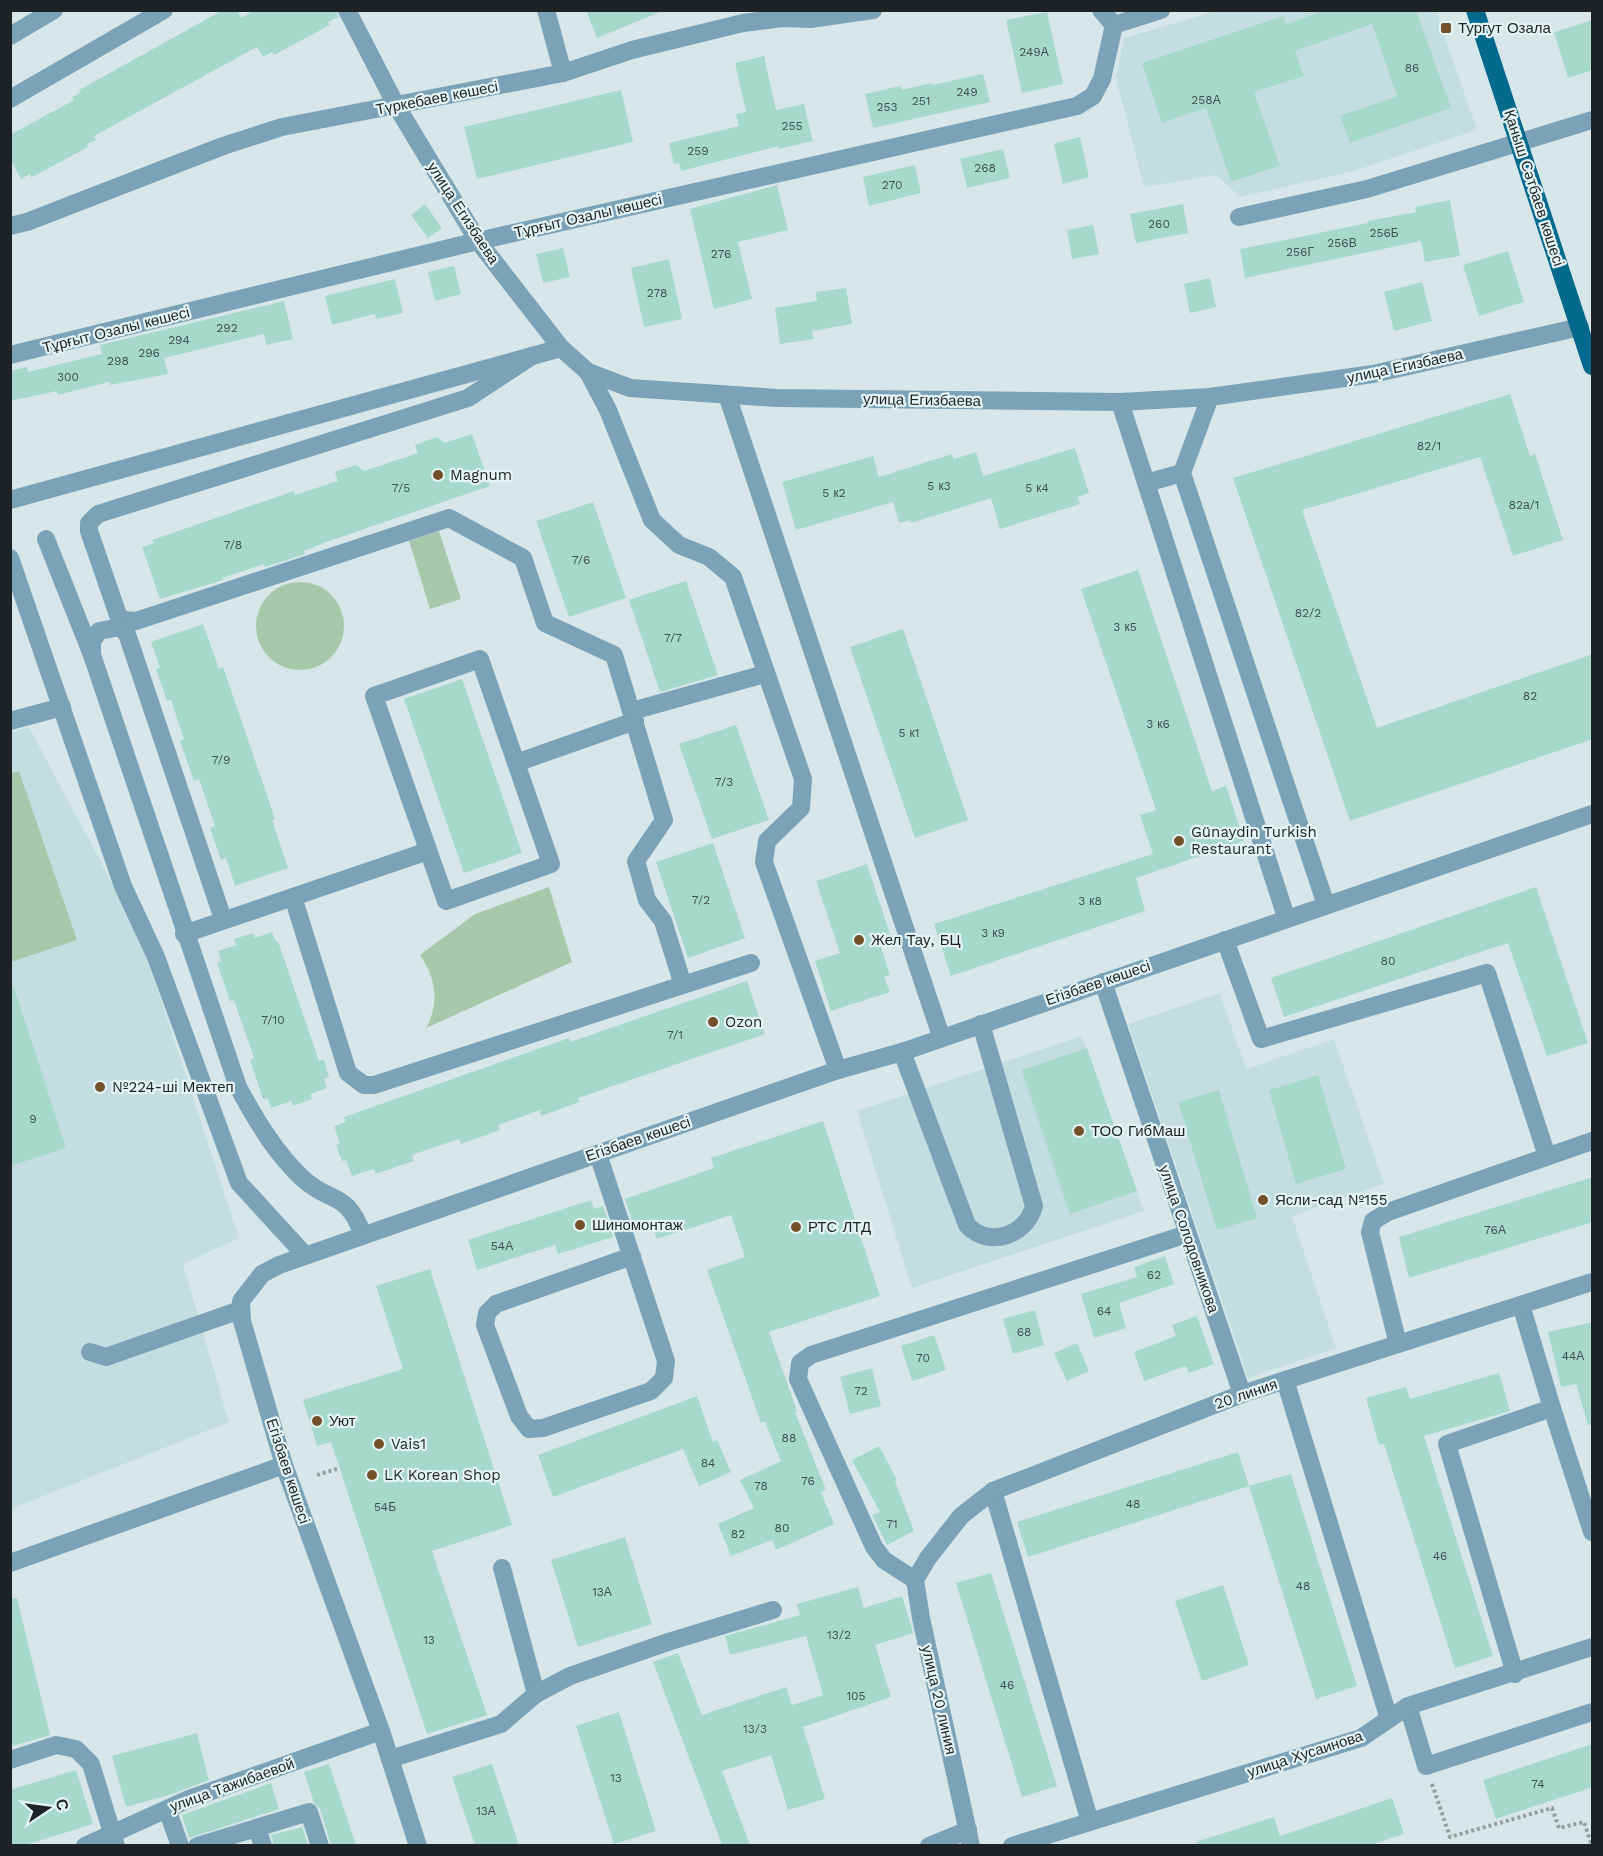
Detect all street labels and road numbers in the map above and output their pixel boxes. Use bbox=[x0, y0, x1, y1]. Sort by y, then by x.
street label: Түркебаев көшесі bbox=[374, 77, 500, 119]
street label: Қаныш Сәтбаев көшесі bbox=[1500, 107, 1568, 269]
street label: улица Егизбаева bbox=[423, 159, 503, 268]
street label: Тұрғыт Озалы көшесі bbox=[512, 190, 664, 242]
street label: Тұрғыт Озалы көшесі bbox=[41, 303, 191, 357]
street label: улица Егизбаева bbox=[1345, 345, 1465, 387]
street label: улица Егизбаева bbox=[863, 390, 982, 410]
street label: Егізбаев көшесі bbox=[1043, 957, 1153, 1009]
street label: Егізбаев көшесі bbox=[583, 1113, 693, 1165]
street label: улица Солодовникова bbox=[1155, 1163, 1223, 1316]
street label: 20 линия bbox=[1212, 1375, 1280, 1413]
street label: Егізбаев көшесі bbox=[262, 1416, 314, 1526]
street label: улица 20 линия bbox=[918, 1644, 960, 1756]
street label: улица Хусаинова bbox=[1245, 1727, 1366, 1781]
street label: улица Тажибаевой bbox=[167, 1754, 297, 1816]

